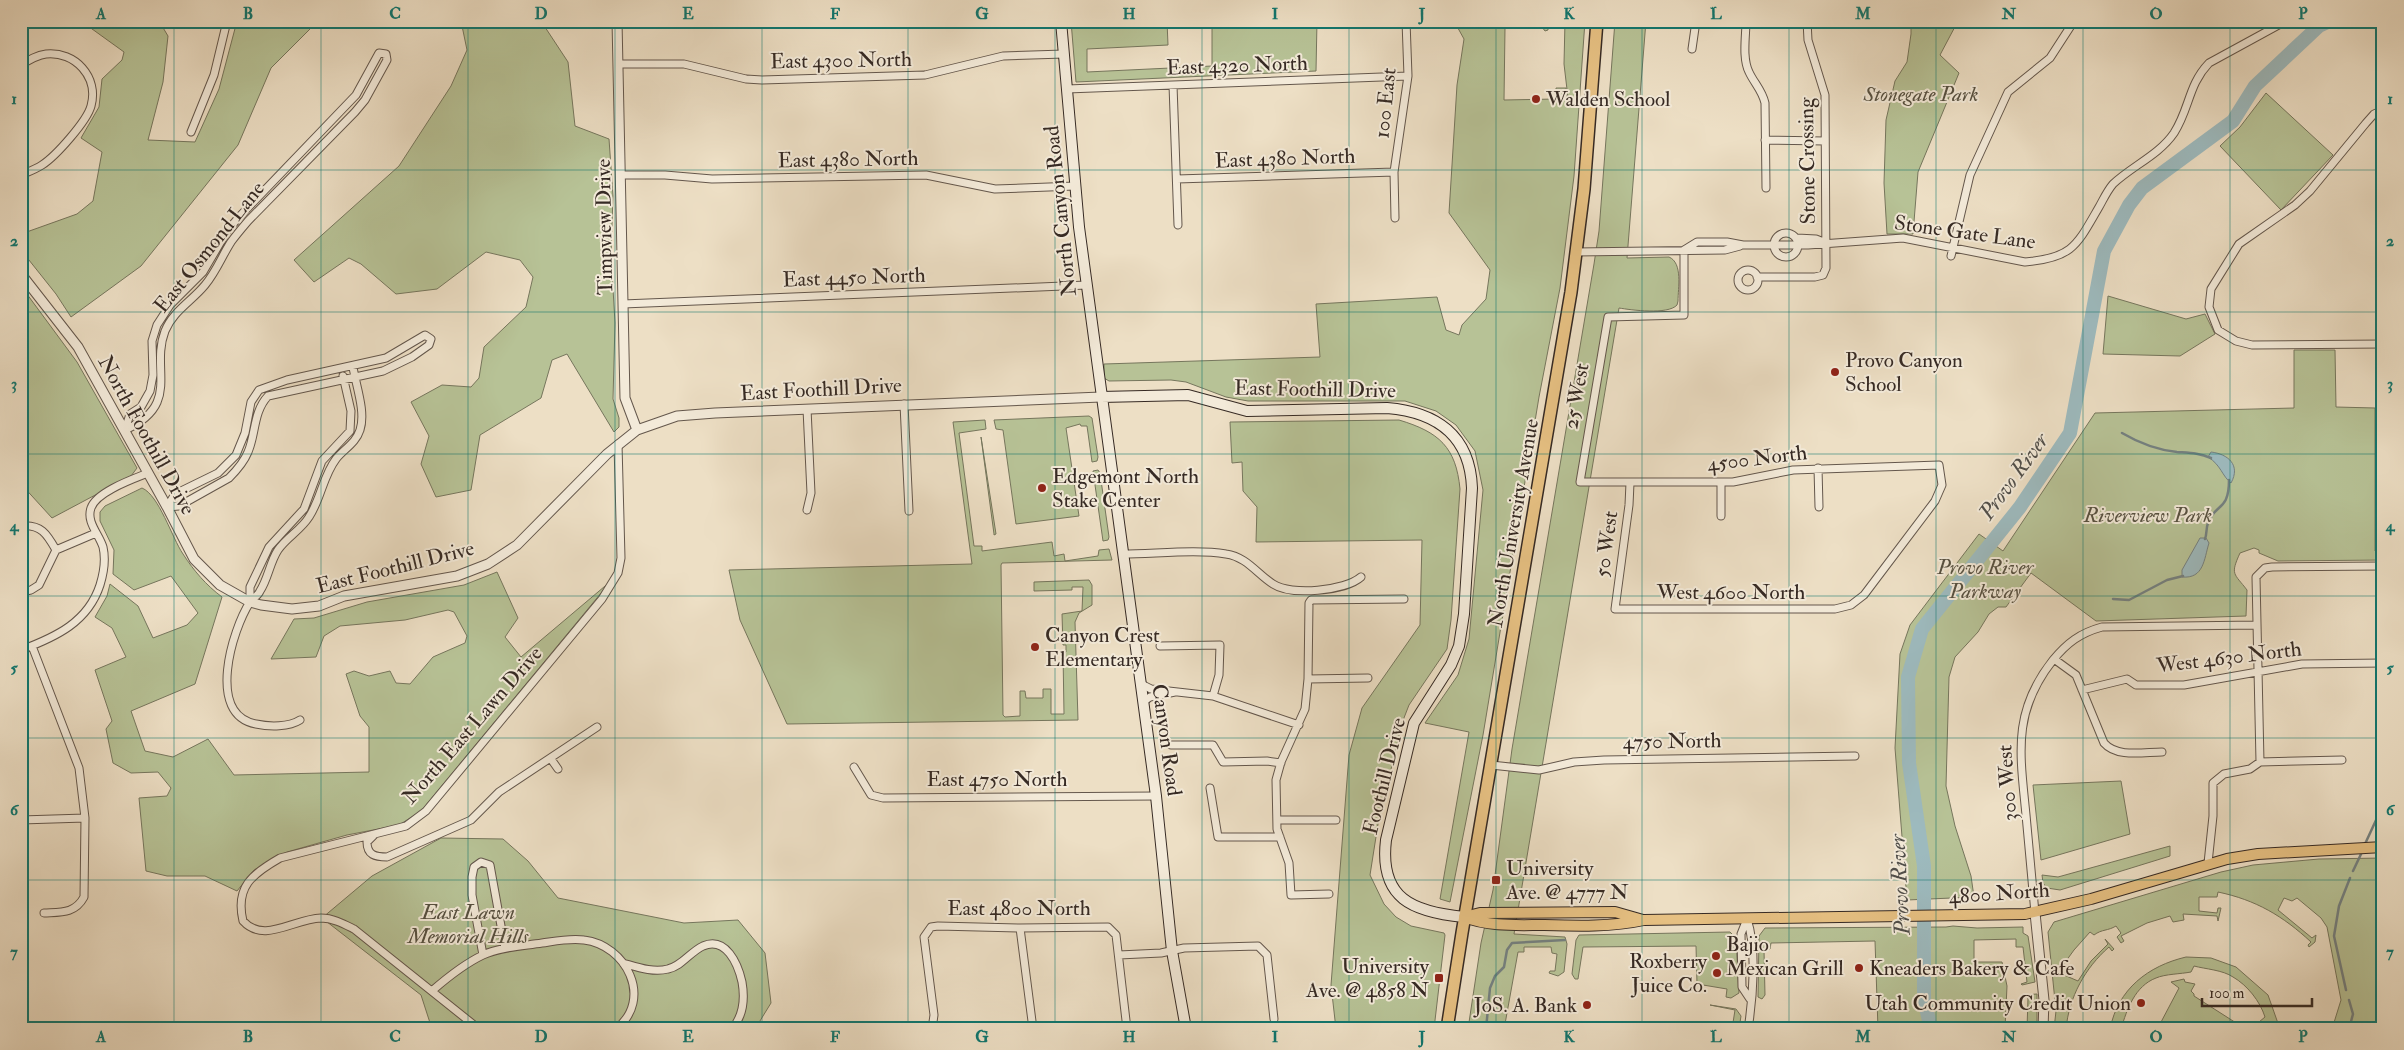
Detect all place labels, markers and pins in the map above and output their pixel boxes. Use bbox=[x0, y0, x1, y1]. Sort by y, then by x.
place label: Walden School bbox=[1545, 86, 1671, 113]
marker: Walden School bbox=[1530, 93, 1542, 105]
place label: Provo Canyon School bbox=[1845, 347, 1963, 398]
marker: Provo Canyon School bbox=[1829, 366, 1841, 378]
place label: Edgemont North Stake Center bbox=[1052, 463, 1199, 514]
marker: Edgemont North Stake Center bbox=[1036, 482, 1048, 494]
place label: Canyon Crest Elementary bbox=[1045, 622, 1160, 673]
marker: Canyon Crest Elementary bbox=[1029, 641, 1041, 653]
place label: University Ave. @ 4777 N bbox=[1505, 855, 1629, 906]
marker: University Ave. @ 4777 N bbox=[1490, 874, 1502, 886]
place label: Bajio Mexican Grill bbox=[1726, 931, 1844, 982]
place label: Roxberry Juice Co. bbox=[1629, 948, 1708, 999]
marker: Bajio Mexican Grill bbox=[1710, 950, 1722, 962]
place label: University Ave. @ 4858 N bbox=[1305, 953, 1430, 1004]
place label: Kneaders Bakery & Cafe bbox=[1869, 955, 2074, 982]
marker: Kneaders Bakery & Cafe bbox=[1853, 962, 1865, 974]
marker: Roxberry Juice Co. bbox=[1711, 967, 1723, 979]
marker: University Ave. @ 4858 N bbox=[1433, 972, 1445, 984]
place label: Utah Community Credit Union bbox=[1864, 990, 2131, 1017]
place label: JoS. A. Bank bbox=[1473, 992, 1577, 1019]
marker: Utah Community Credit Union bbox=[2135, 997, 2147, 1009]
marker: JoS. A. Bank bbox=[1581, 999, 1593, 1011]

